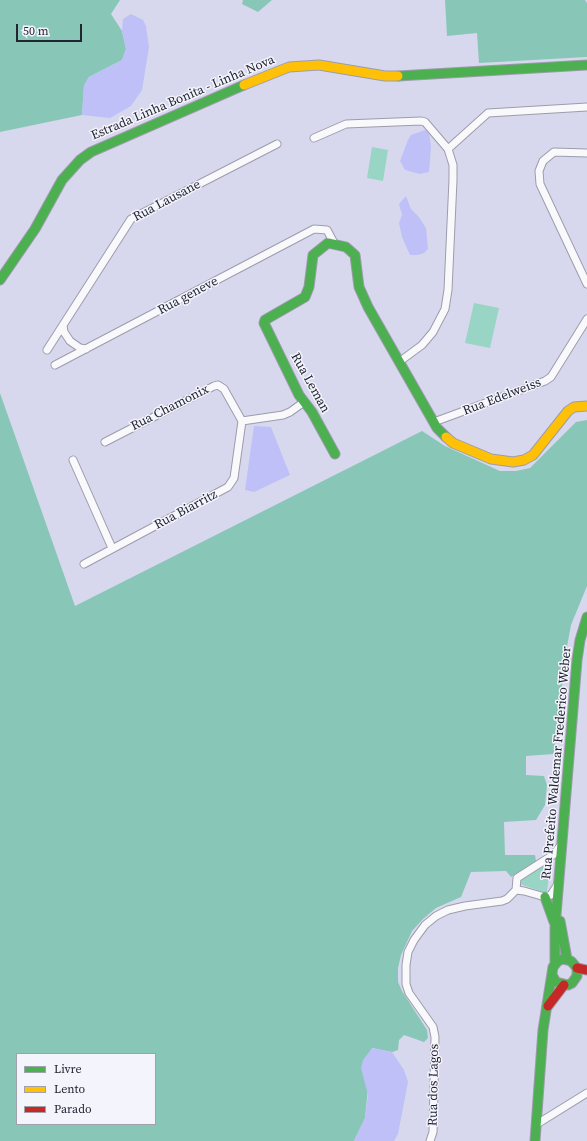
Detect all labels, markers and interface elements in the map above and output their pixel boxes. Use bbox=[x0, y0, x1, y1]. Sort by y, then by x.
scale bar bbox=[18, 16, 84, 42]
text: 50 m bbox=[23, 23, 49, 39]
street label: Estrada Linha Bonita - Linha Nova bbox=[89, 52, 277, 144]
street label: Rua Lausane bbox=[131, 177, 203, 225]
street label: Rua geneve bbox=[155, 274, 221, 318]
street label: Rua Leman bbox=[287, 350, 333, 416]
street label: Rua Edelweiss bbox=[461, 375, 543, 419]
street label: Rua Chamonix bbox=[128, 382, 212, 434]
street label: Rua Biarritz bbox=[152, 487, 220, 533]
street label: Rua Prefeito Waldemar Frederico Weber bbox=[539, 646, 575, 880]
street label: Rua dos Lagos bbox=[425, 1044, 443, 1126]
legend bbox=[16, 1053, 156, 1125]
text: Livre bbox=[54, 1061, 82, 1077]
text: Lento bbox=[54, 1081, 85, 1097]
text: Parado bbox=[54, 1101, 92, 1117]

